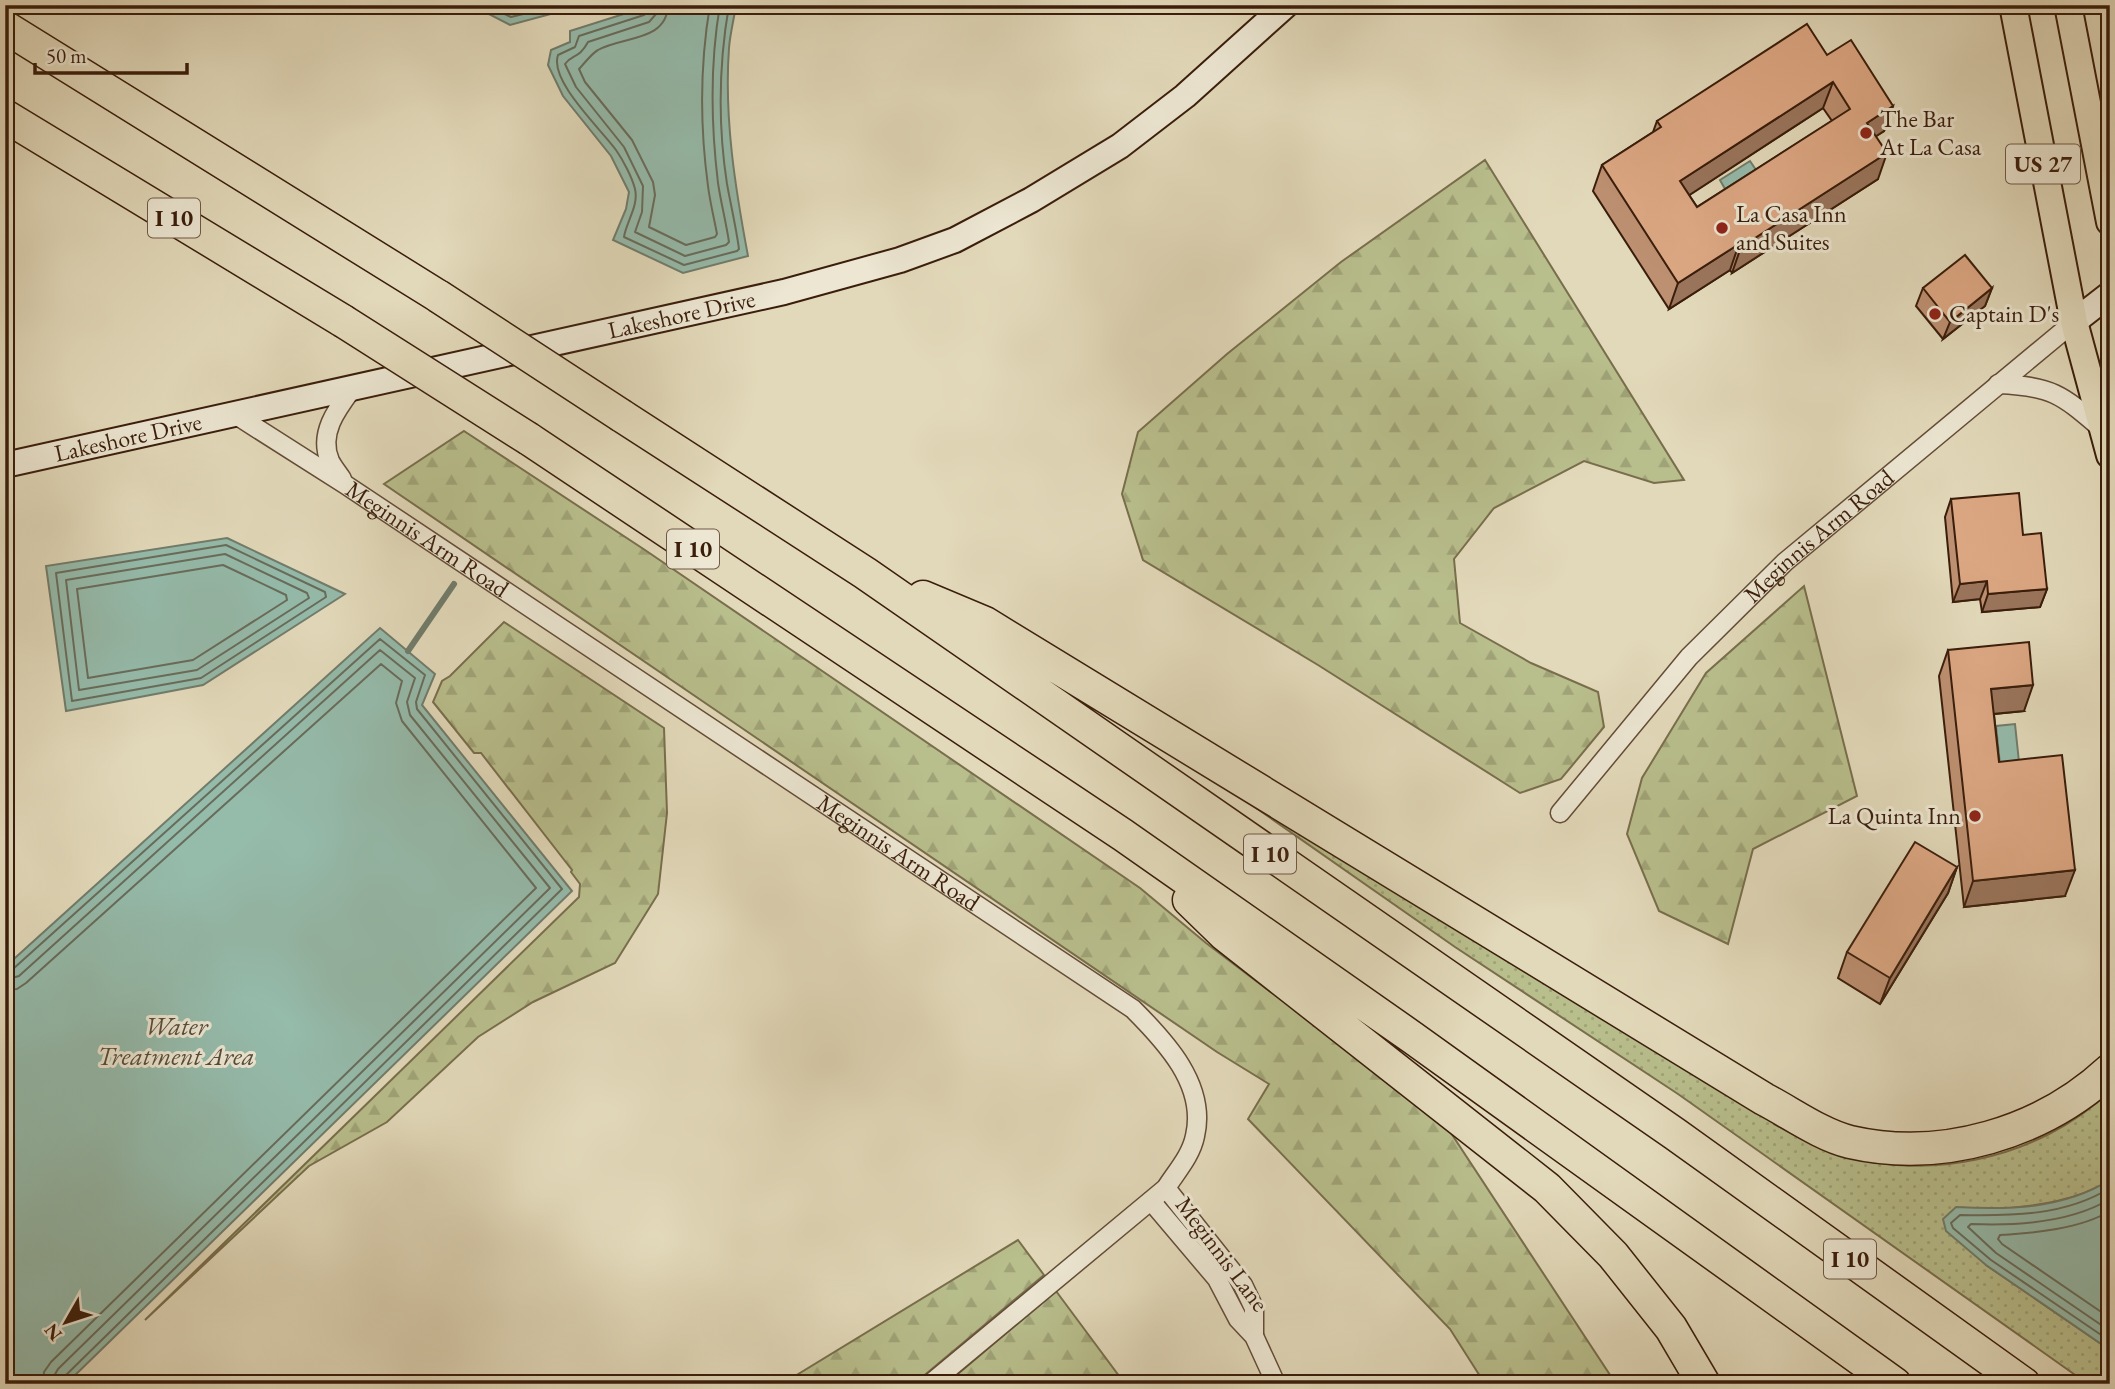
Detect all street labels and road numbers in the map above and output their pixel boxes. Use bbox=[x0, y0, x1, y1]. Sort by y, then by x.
road number: US 27 bbox=[2006, 144, 2080, 183]
road number: I 10 bbox=[148, 198, 200, 238]
street label: Lakeshore Drive bbox=[605, 283, 758, 346]
street label: Lakeshore Drive bbox=[51, 406, 204, 469]
street label: Meginnis Arm Road bbox=[1737, 462, 1901, 609]
street label: Meginnis Arm Road bbox=[340, 473, 516, 604]
road number: I 10 bbox=[667, 530, 719, 568]
street label: Meginnis Arm Road bbox=[811, 787, 987, 918]
road number: I 10 bbox=[1244, 834, 1296, 874]
street label: Meginnis Lane bbox=[1169, 1190, 1276, 1317]
road number: I 10 bbox=[1824, 1240, 1876, 1278]

